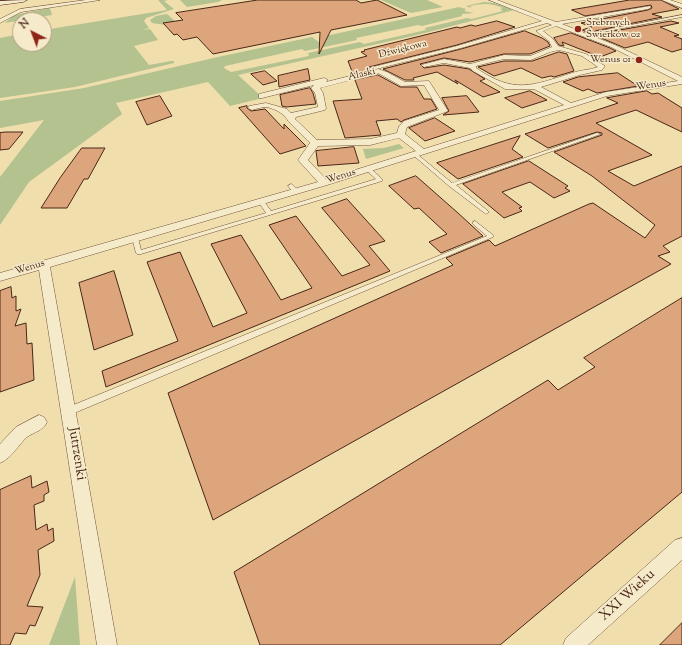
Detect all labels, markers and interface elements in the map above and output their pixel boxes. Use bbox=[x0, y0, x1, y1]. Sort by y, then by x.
north arrow bbox=[12, 12, 52, 52]
text: N bbox=[16, 15, 33, 33]
place label: Srebrnych Świerków 02 bbox=[586, 17, 641, 40]
marker: Srebrnych Świerków 02 bbox=[573, 24, 583, 34]
street label: Dźwiękowa bbox=[378, 38, 428, 62]
place label: Wenus 01 bbox=[590, 54, 631, 66]
marker: Wenus 01 bbox=[634, 55, 644, 65]
street label: Alaski bbox=[347, 66, 377, 84]
street label: Wenus bbox=[635, 78, 667, 94]
street label: Wenus bbox=[325, 167, 357, 187]
street label: Wenus bbox=[14, 258, 46, 278]
street label: Jutrzenki bbox=[63, 426, 89, 482]
street label: XXI Wieku bbox=[597, 567, 659, 625]

